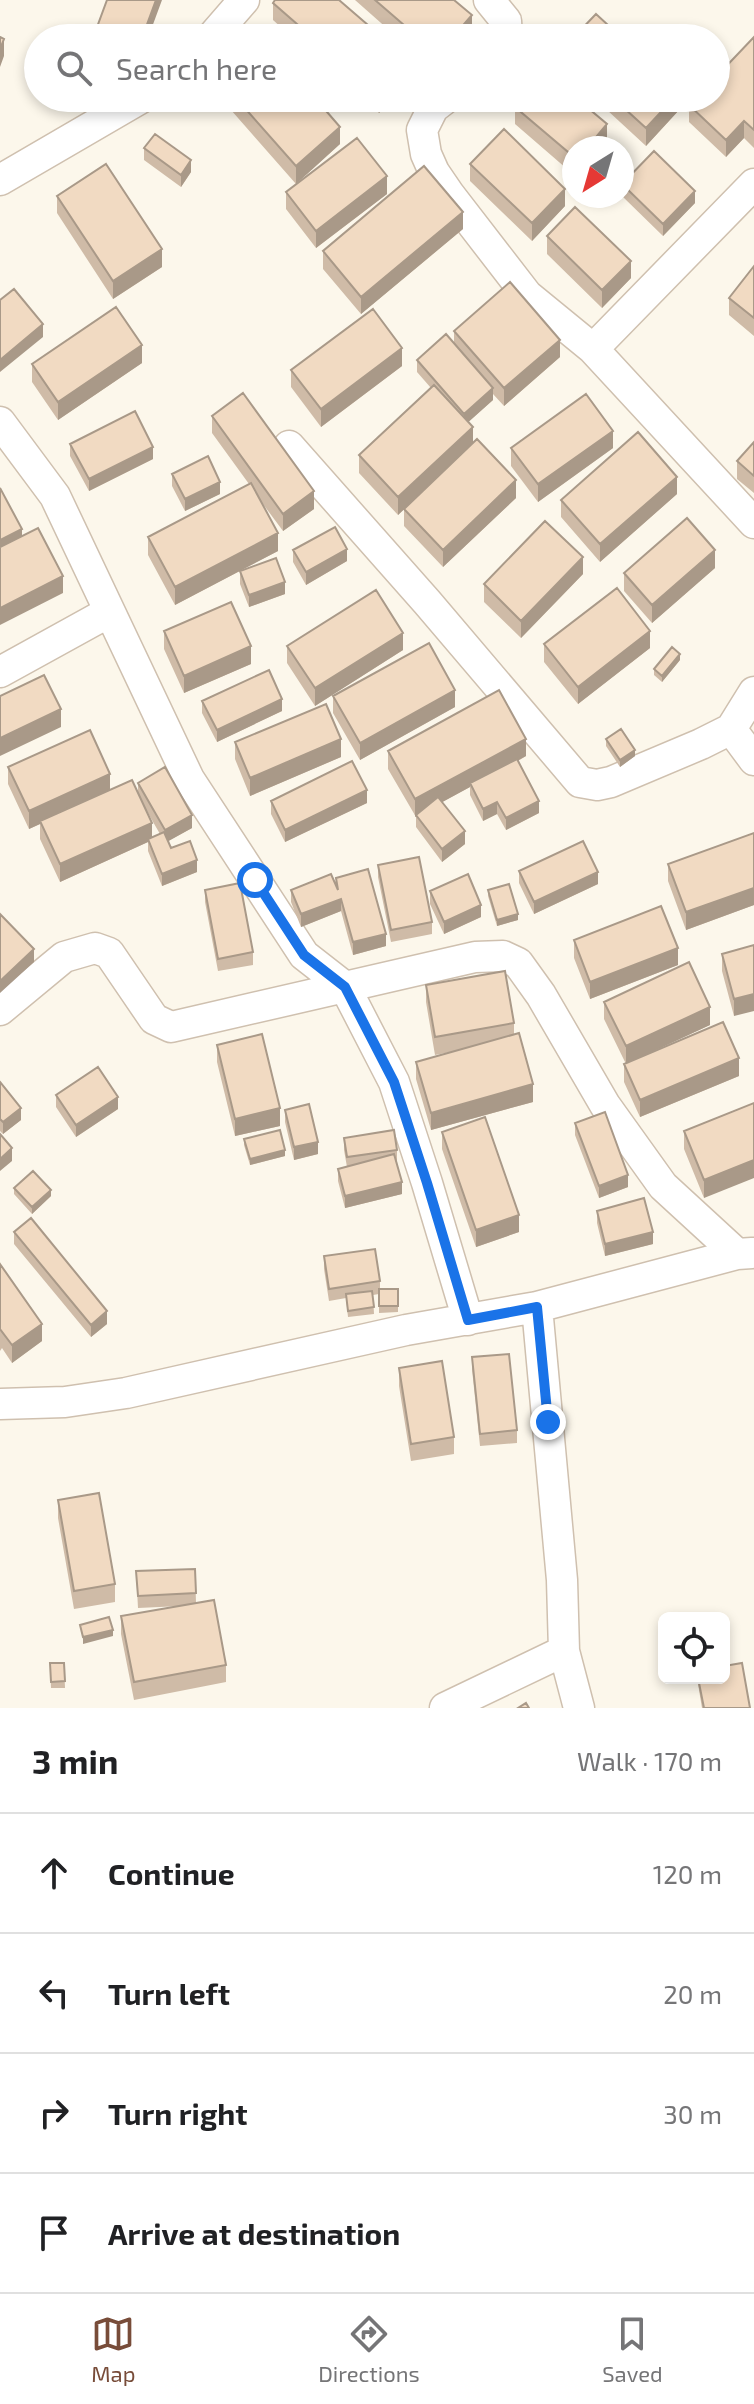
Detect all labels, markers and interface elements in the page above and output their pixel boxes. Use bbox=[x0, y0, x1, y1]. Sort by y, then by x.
search box bbox=[24, 24, 730, 112]
icon: search bbox=[52, 46, 96, 90]
text: Search here bbox=[116, 50, 277, 86]
north arrow bbox=[562, 136, 634, 208]
route start bbox=[237, 862, 273, 898]
route end bbox=[530, 1404, 566, 1440]
map controls bbox=[658, 1612, 730, 1684]
button: locate bbox=[658, 1612, 730, 1684]
text: 3 min bbox=[32, 1740, 118, 1781]
text: Walk · 170 m bbox=[577, 1745, 722, 1776]
icon: ahead bbox=[32, 1851, 76, 1895]
text: Continue bbox=[108, 1855, 235, 1891]
text: 120 m bbox=[653, 1858, 722, 1889]
icon: left bbox=[32, 1971, 76, 2015]
text: Turn left bbox=[108, 1975, 230, 2011]
text: 20 m bbox=[663, 1978, 722, 2009]
icon: right bbox=[32, 2091, 76, 2135]
text: Turn right bbox=[108, 2095, 248, 2131]
text: 30 m bbox=[663, 2098, 722, 2129]
icon: arrive bbox=[32, 2211, 76, 2255]
text: Arrive at destination bbox=[108, 2215, 400, 2251]
tab: Map bbox=[91, 2312, 135, 2386]
tab: Directions bbox=[318, 2312, 420, 2386]
tab: Saved bbox=[602, 2312, 663, 2386]

